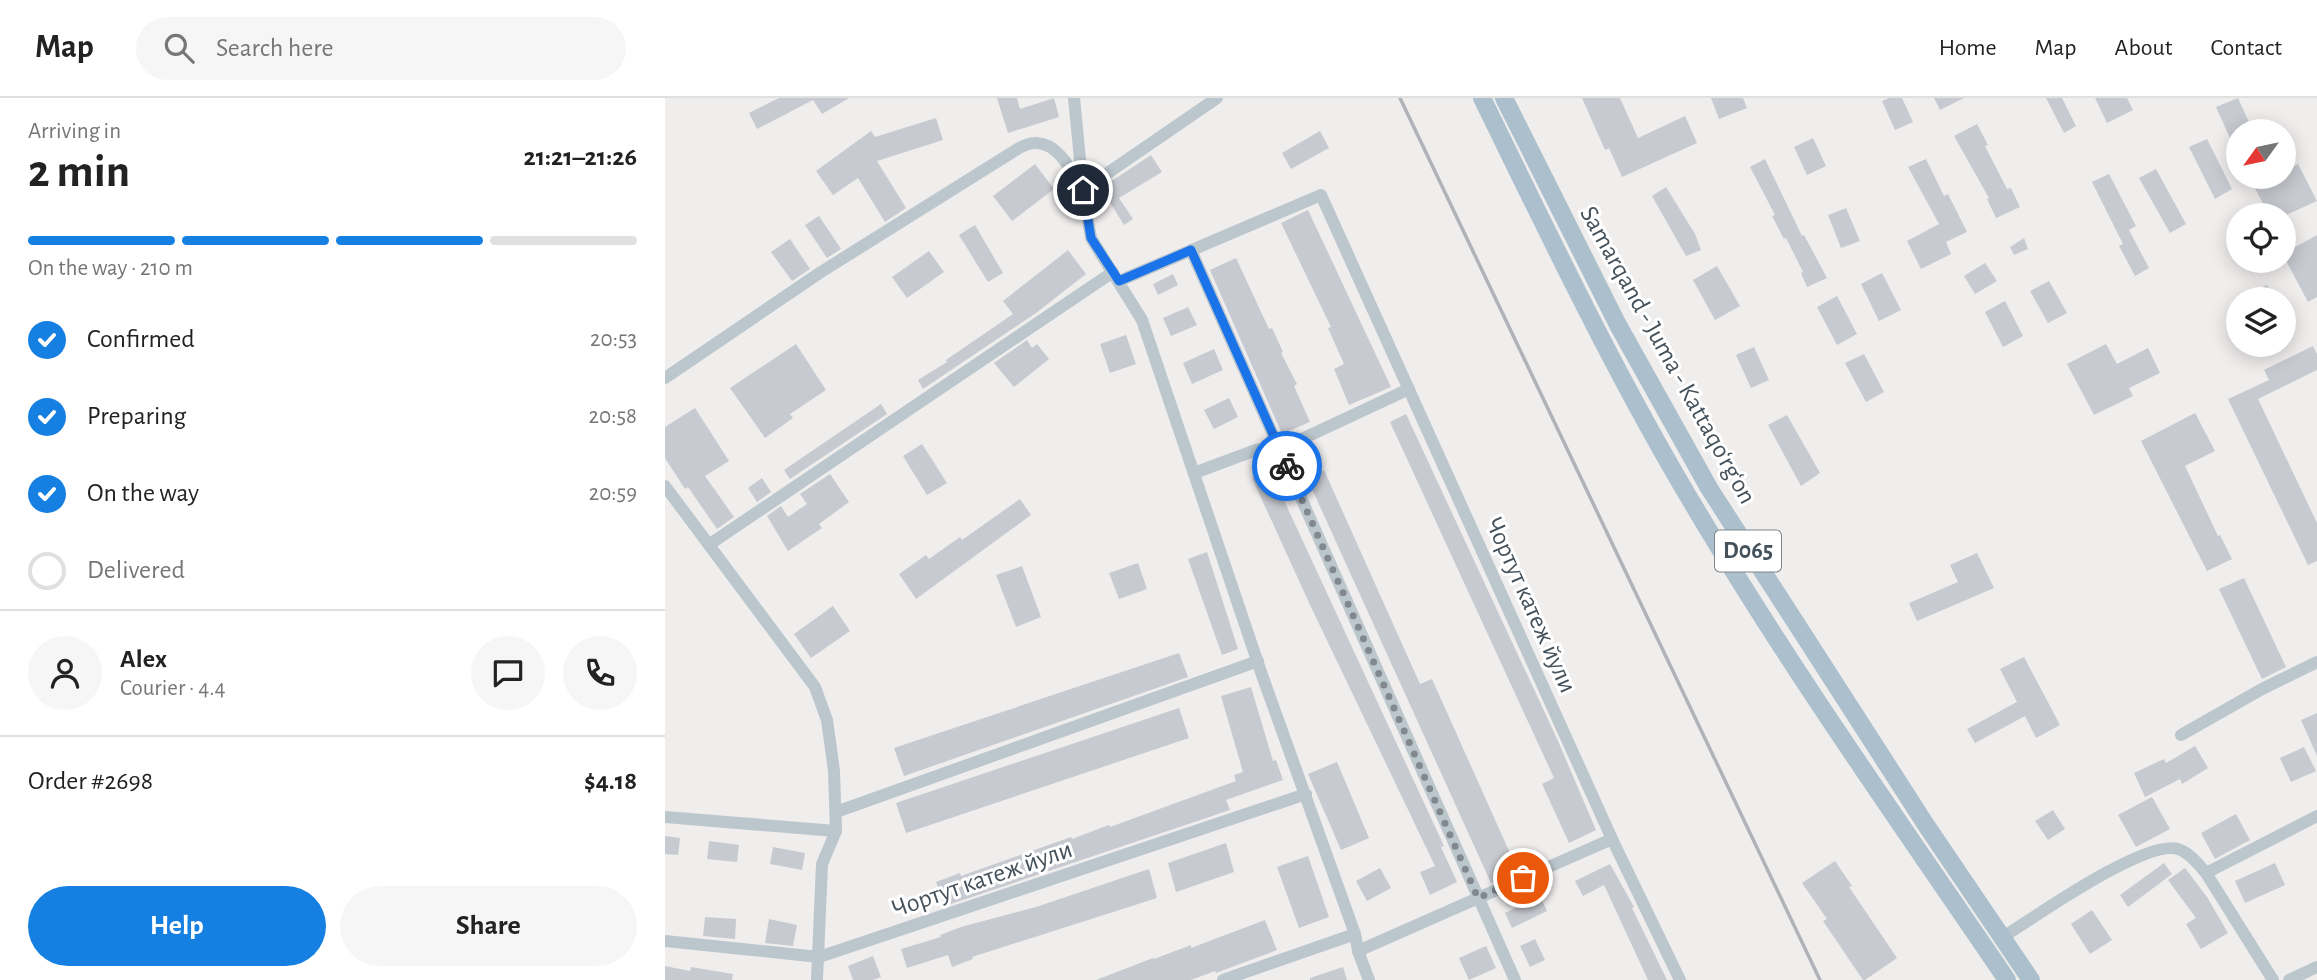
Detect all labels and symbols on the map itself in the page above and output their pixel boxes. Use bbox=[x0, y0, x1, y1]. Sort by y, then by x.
north arrow bbox=[2226, 119, 2296, 189]
pin bbox=[1053, 160, 1113, 220]
street label: Samarqand - Juma - Kattaqo‘rg‘on bbox=[1575, 202, 1761, 508]
courier bbox=[1252, 431, 1322, 501]
street label: Чортут катеж йули bbox=[1481, 513, 1581, 697]
road number: D065 bbox=[1715, 530, 1781, 572]
street label: Чортут катеж йули bbox=[888, 836, 1076, 922]
pin bbox=[1493, 848, 1553, 908]

